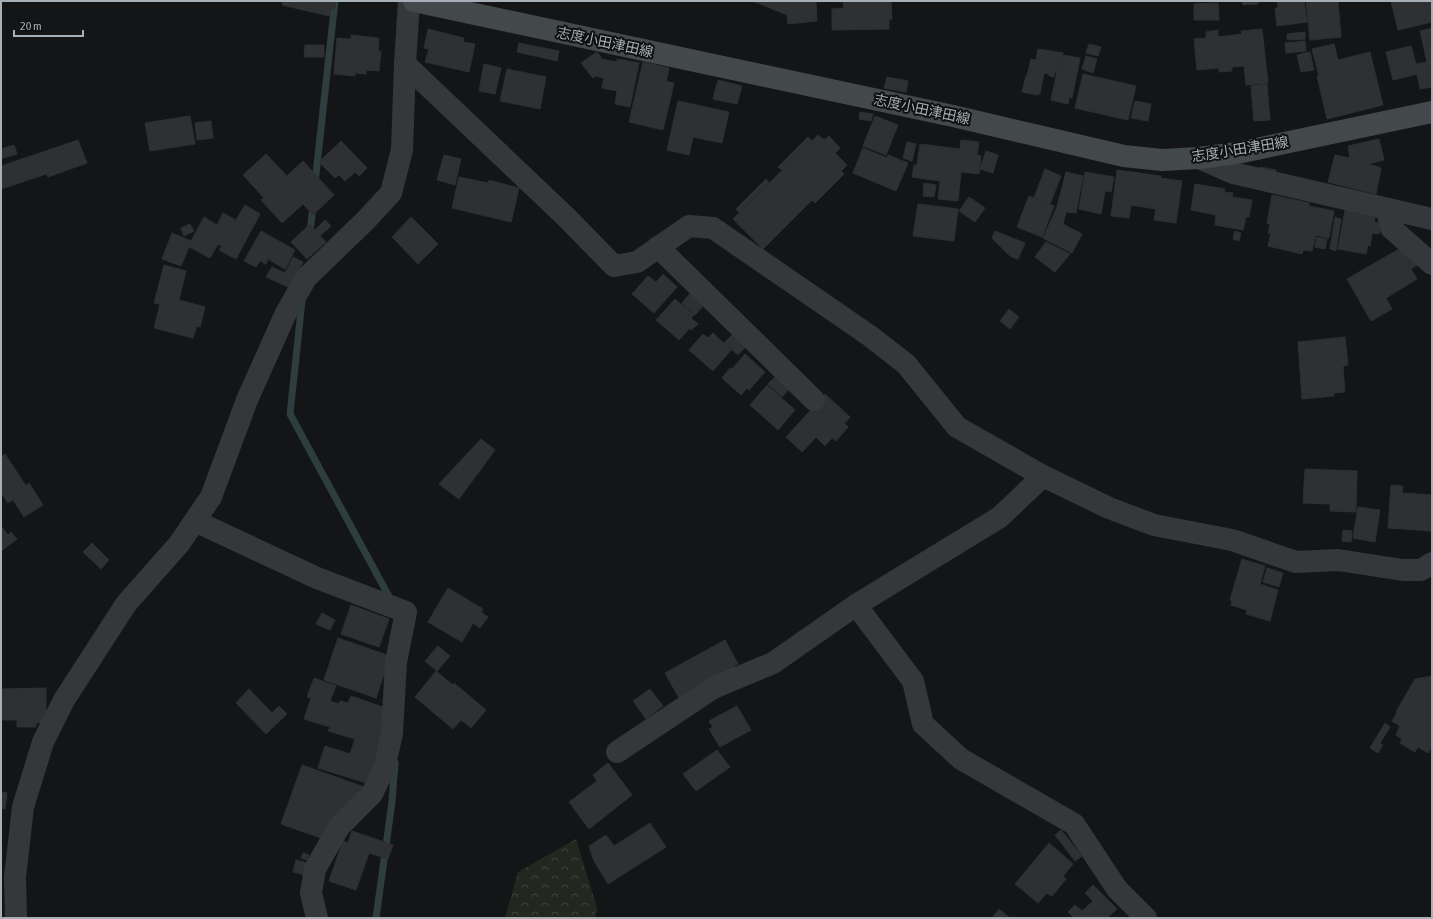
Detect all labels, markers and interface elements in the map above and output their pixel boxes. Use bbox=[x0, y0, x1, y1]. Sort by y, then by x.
scale bar bbox=[14, 12, 83, 38]
text: 20 m bbox=[20, 19, 42, 33]
street label: 志度小田津田線 bbox=[555, 24, 655, 60]
street label: 志度小田津田線 bbox=[872, 91, 972, 127]
street label: 志度小田津田線 bbox=[1190, 133, 1290, 165]

